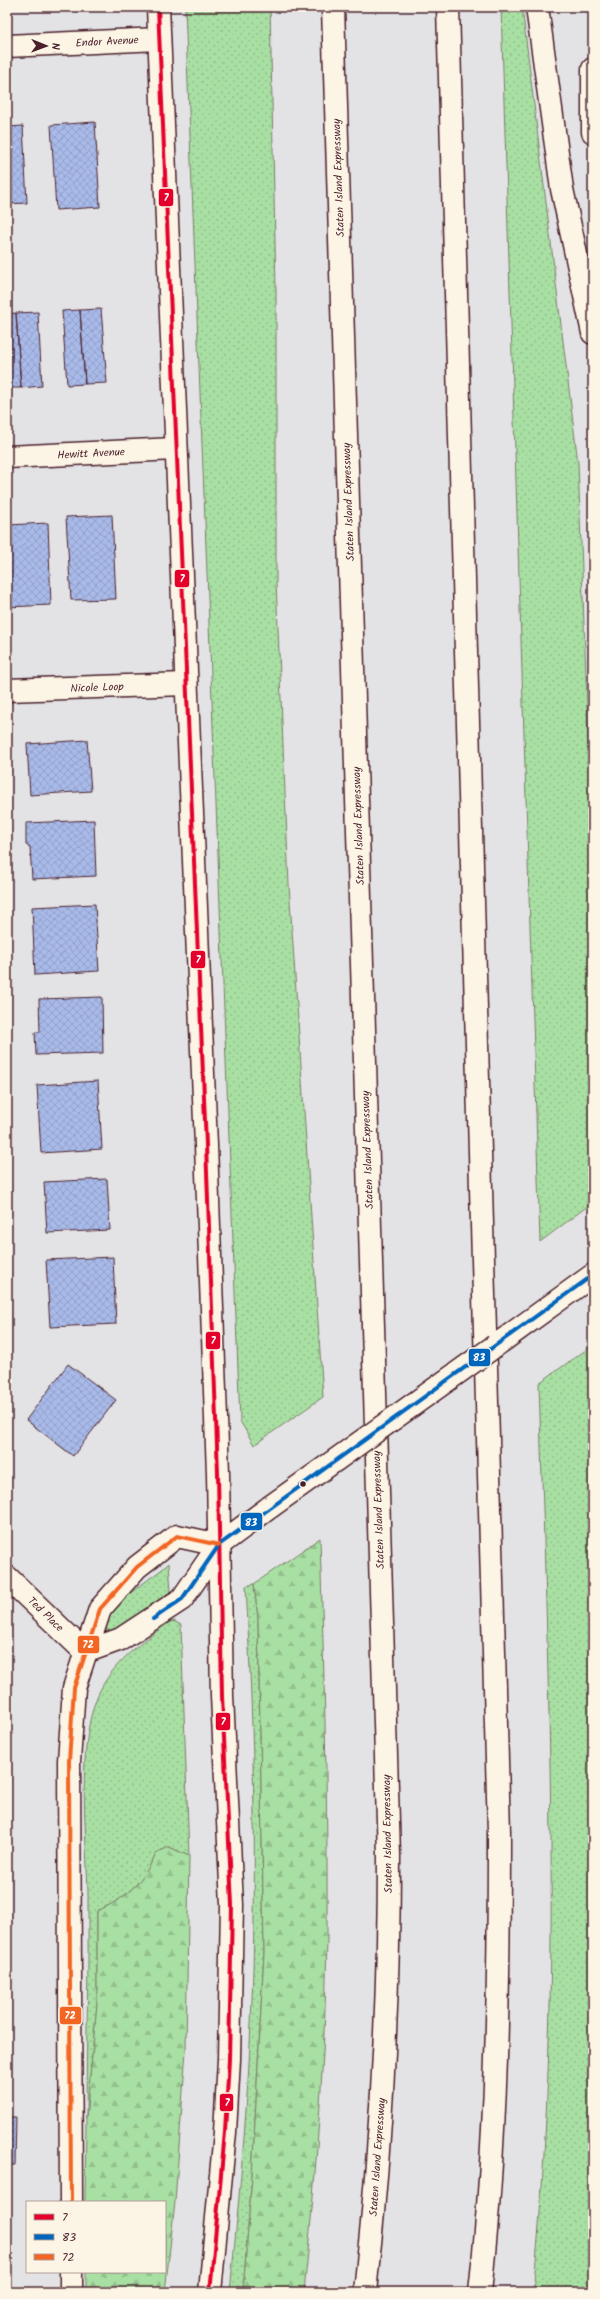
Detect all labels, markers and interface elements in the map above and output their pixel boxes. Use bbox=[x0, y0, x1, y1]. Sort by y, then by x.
north arrow bbox=[26, 26, 66, 66]
street label: Endor Avenue bbox=[75, 31, 139, 53]
text: N bbox=[46, 43, 64, 50]
street label: Staten Island Expressway bbox=[328, 118, 350, 238]
line badge: 7 bbox=[158, 188, 174, 207]
text: 7 bbox=[163, 189, 169, 207]
street label: Staten Island Expressway bbox=[338, 442, 360, 562]
street label: Hewitt Avenue bbox=[57, 443, 125, 465]
line badge: 7 bbox=[174, 569, 190, 588]
text: 7 bbox=[179, 570, 185, 588]
street label: Nicole Loop bbox=[70, 678, 125, 698]
street label: Staten Island Expressway bbox=[348, 766, 370, 886]
line badge: 7 bbox=[190, 950, 206, 969]
text: 7 bbox=[195, 951, 201, 969]
street label: Staten Island Expressway bbox=[357, 1090, 379, 1210]
line badge: 7 bbox=[205, 1331, 221, 1350]
text: 7 bbox=[210, 1332, 216, 1350]
line badge: 83 bbox=[468, 1348, 491, 1367]
text: 83 bbox=[473, 1349, 485, 1367]
street label: Staten Island Expressway bbox=[368, 1450, 390, 1570]
unlabelled marker bbox=[298, 1479, 308, 1489]
line badge: 83 bbox=[240, 1512, 263, 1531]
text: 83 bbox=[245, 1514, 257, 1532]
street label: Ted Place bbox=[23, 1593, 68, 1637]
line badge: 72 bbox=[77, 1635, 100, 1654]
text: 72 bbox=[82, 1636, 94, 1654]
line badge: 7 bbox=[215, 1712, 231, 1731]
text: 7 bbox=[220, 1713, 226, 1731]
street label: Staten Island Expressway bbox=[378, 1774, 398, 1893]
line badge: 72 bbox=[59, 2006, 82, 2025]
text: 72 bbox=[64, 2007, 76, 2025]
line badge: 7 bbox=[219, 2093, 234, 2112]
text: 7 bbox=[224, 2094, 230, 2112]
street label: Staten Island Expressway bbox=[365, 2096, 391, 2217]
legend bbox=[26, 2201, 166, 2273]
text: 7 bbox=[62, 2208, 68, 2227]
text: 83 bbox=[62, 2228, 76, 2247]
text: 72 bbox=[62, 2248, 75, 2267]

